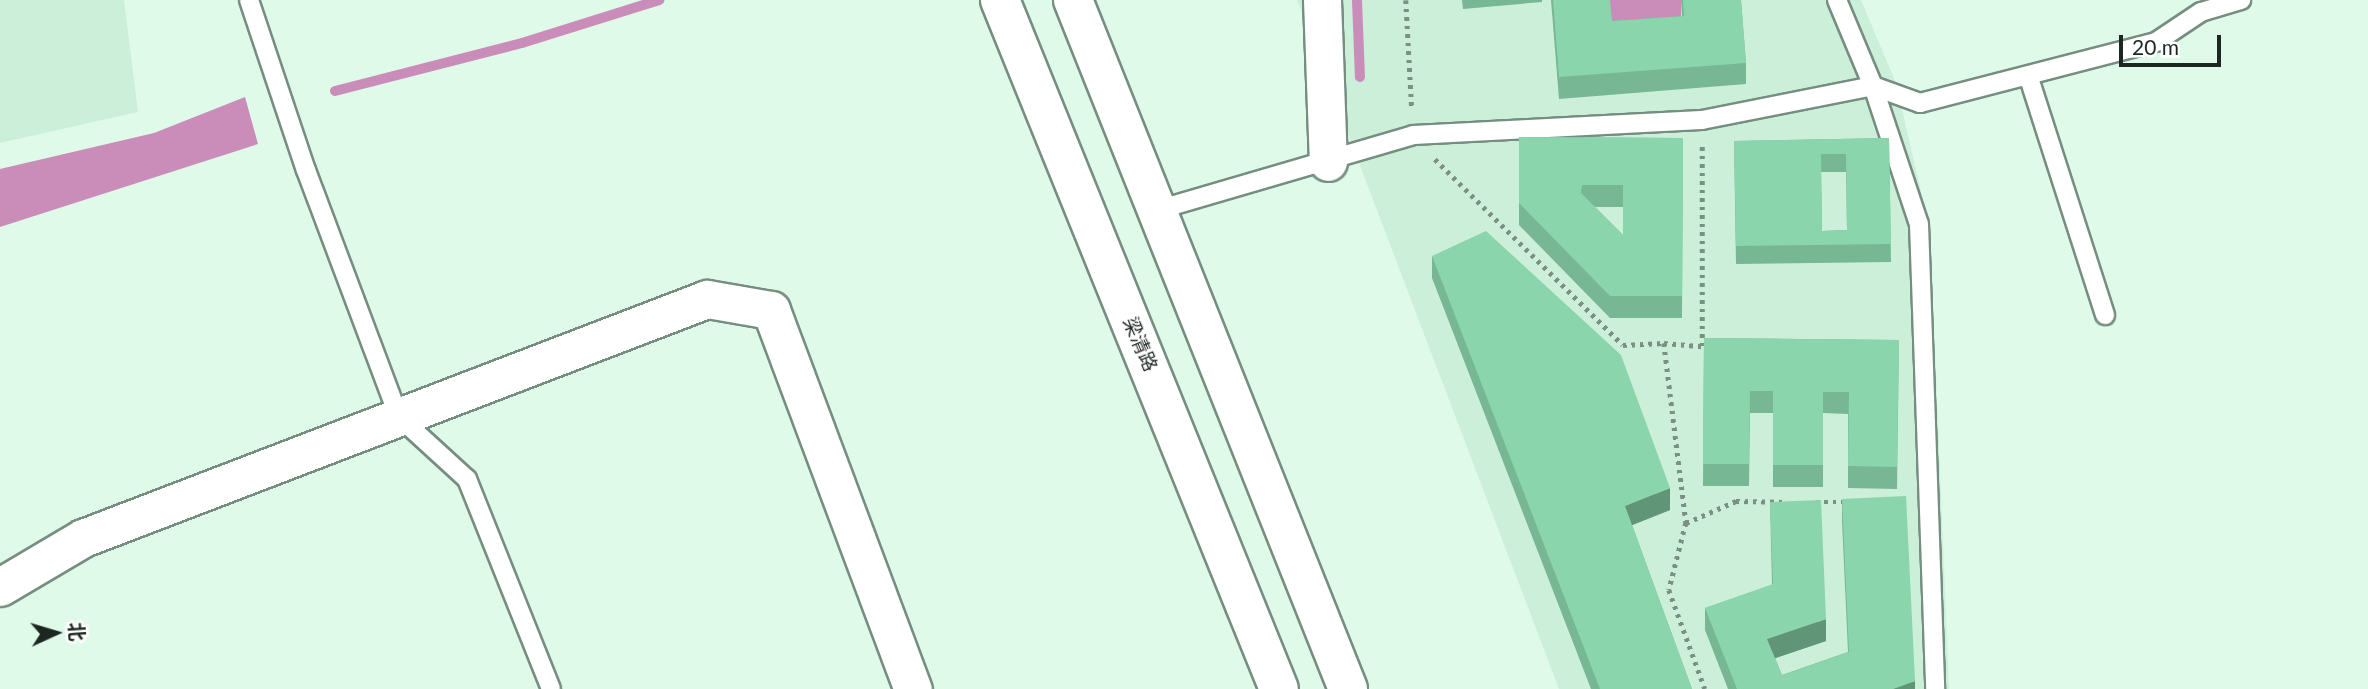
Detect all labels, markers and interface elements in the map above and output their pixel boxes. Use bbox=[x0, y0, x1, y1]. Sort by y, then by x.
scale bar bbox=[2123, 21, 2224, 65]
text: 20 m bbox=[2132, 34, 2179, 59]
street label: 梁清路 bbox=[1119, 313, 1163, 375]
north arrow bbox=[21, 598, 91, 668]
text: 北 bbox=[65, 621, 90, 642]

